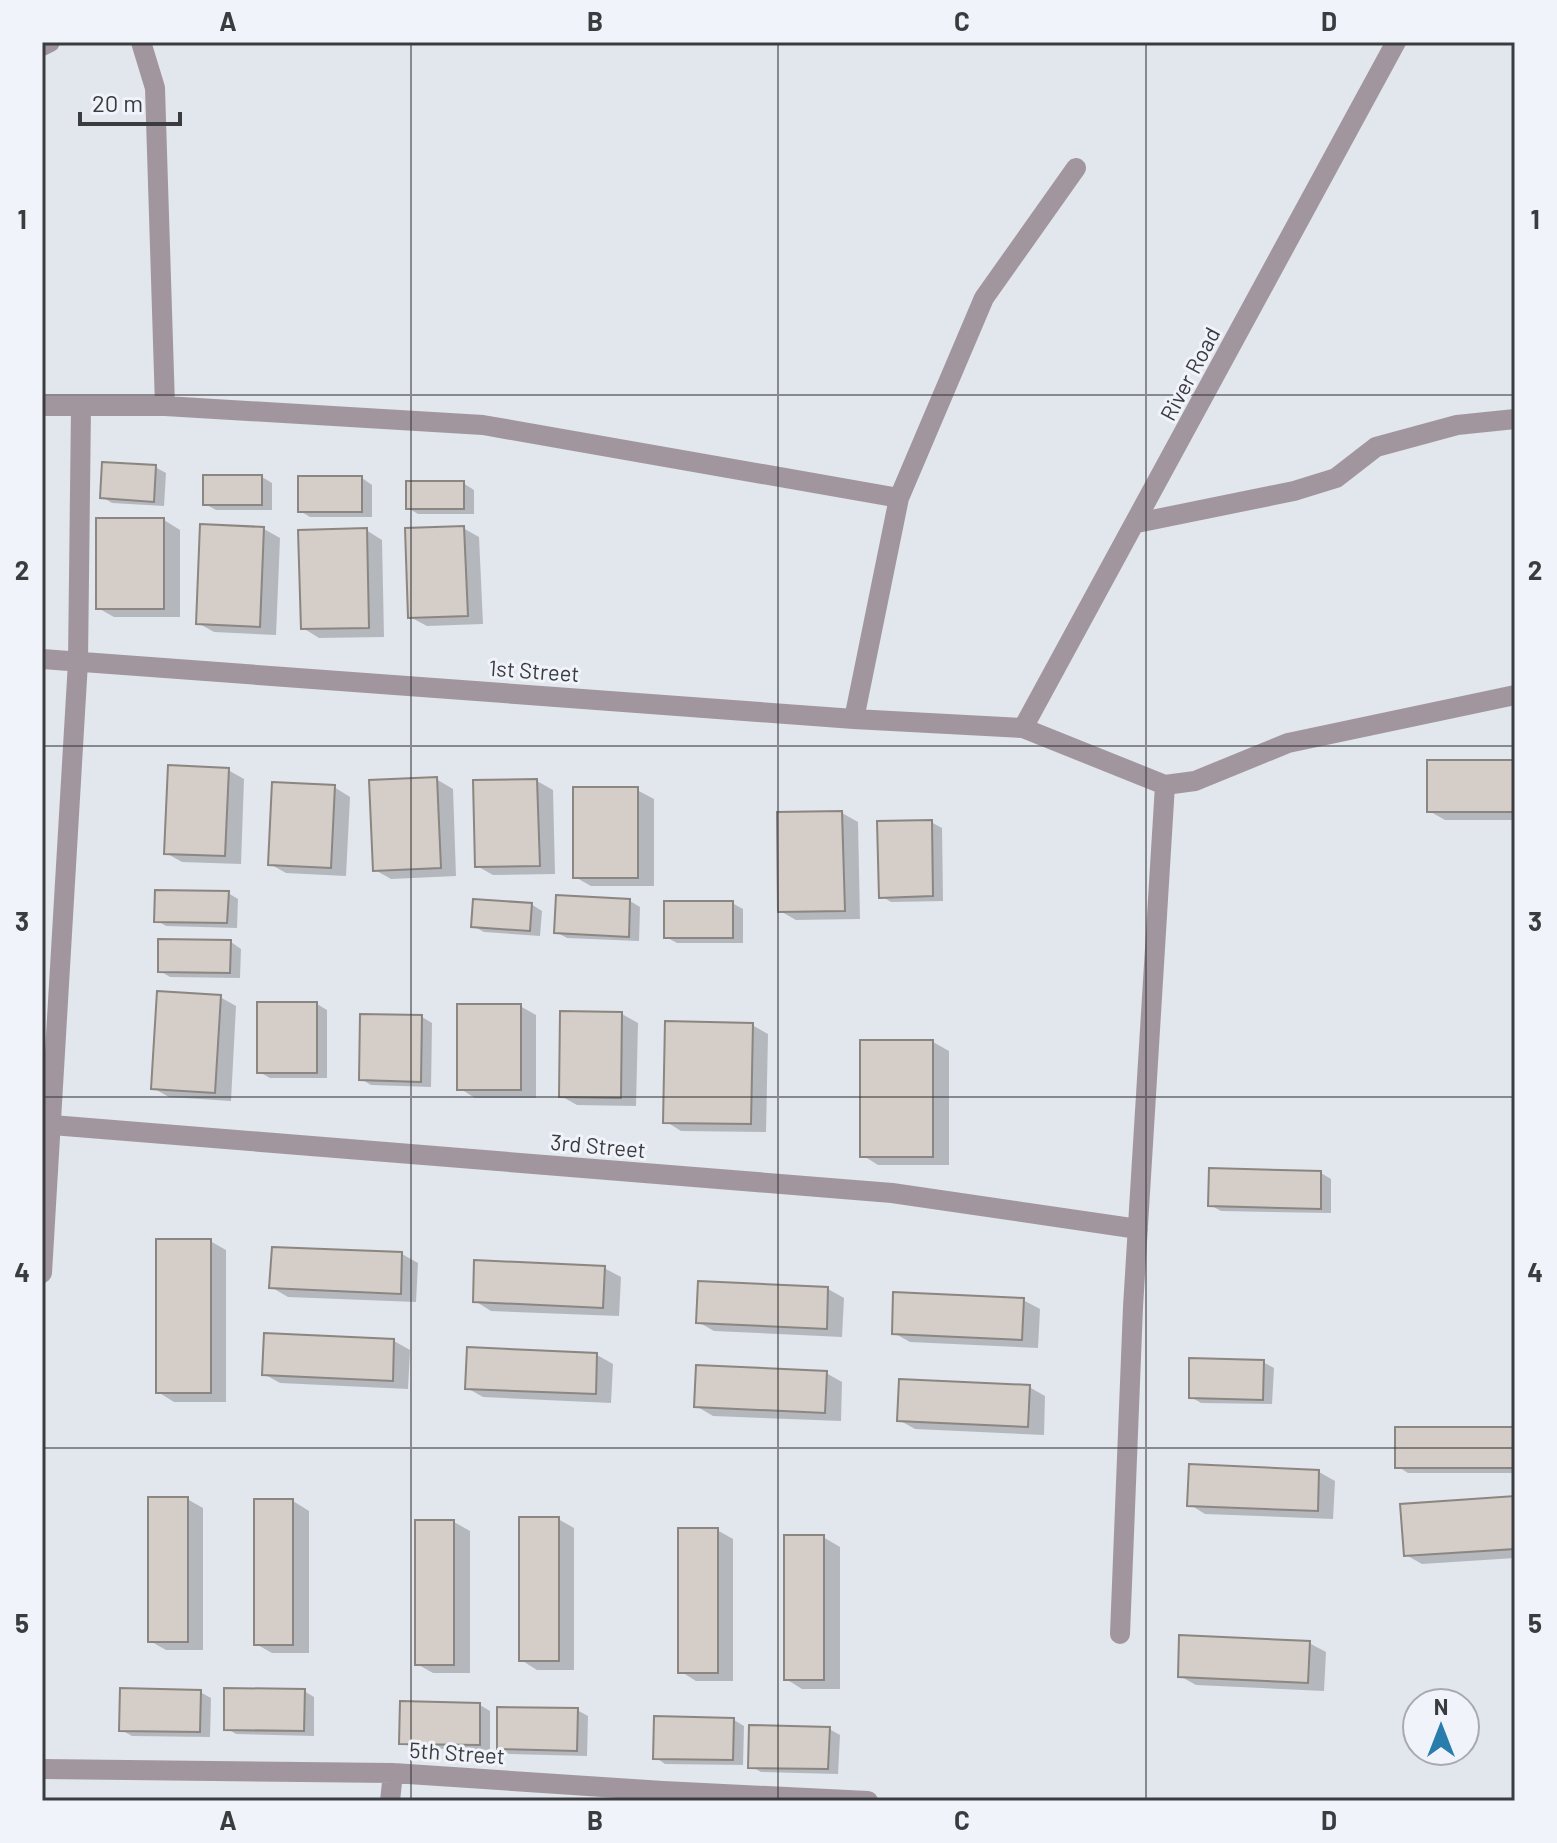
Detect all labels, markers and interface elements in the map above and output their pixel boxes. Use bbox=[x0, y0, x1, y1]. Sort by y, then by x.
text: A bbox=[219, 5, 237, 36]
text: B bbox=[587, 5, 603, 36]
text: C bbox=[954, 5, 970, 36]
text: D bbox=[1321, 5, 1337, 36]
scale bar bbox=[80, 76, 180, 126]
text: 20 m bbox=[92, 88, 143, 117]
text: 1 bbox=[17, 203, 27, 234]
text: 1 bbox=[1530, 203, 1540, 234]
street label: River Road bbox=[1154, 322, 1225, 425]
text: 2 bbox=[15, 554, 29, 585]
text: 2 bbox=[1528, 554, 1542, 585]
street label: 1st Street bbox=[488, 654, 580, 686]
text: 3 bbox=[15, 905, 29, 936]
text: 3 bbox=[1528, 905, 1542, 936]
street label: 3rd Street bbox=[549, 1128, 647, 1162]
text: 4 bbox=[14, 1256, 30, 1287]
text: 4 bbox=[1527, 1256, 1543, 1287]
text: 5 bbox=[15, 1607, 29, 1638]
text: 5 bbox=[1528, 1607, 1542, 1638]
north arrow bbox=[1401, 1687, 1481, 1767]
text: N bbox=[1434, 1693, 1448, 1719]
street label: 5th Street bbox=[408, 1736, 506, 1768]
text: A bbox=[219, 1804, 237, 1835]
text: B bbox=[587, 1804, 603, 1835]
text: C bbox=[954, 1804, 970, 1835]
text: D bbox=[1321, 1804, 1337, 1835]

